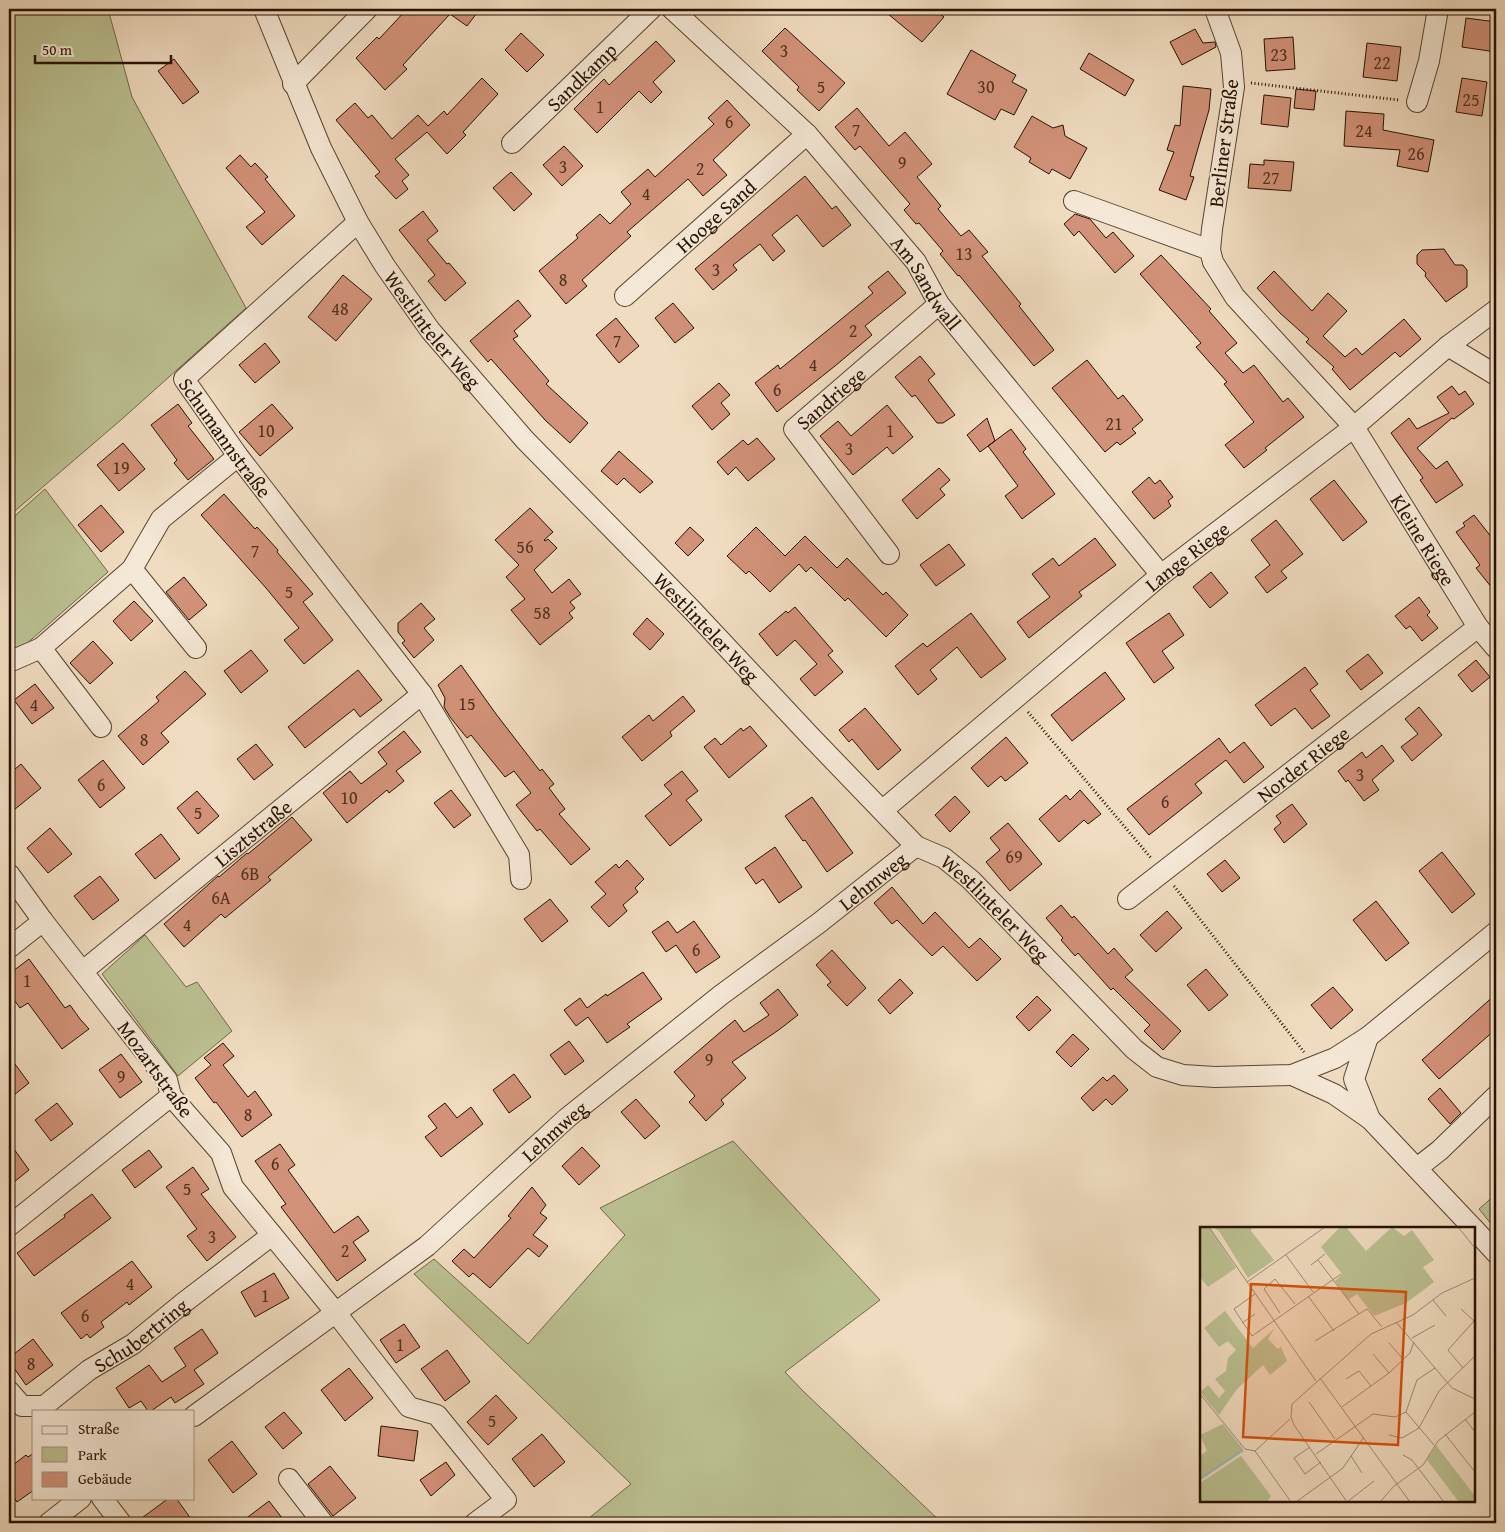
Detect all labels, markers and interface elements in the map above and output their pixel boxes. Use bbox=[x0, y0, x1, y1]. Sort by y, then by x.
scale bar bbox=[35, 32, 171, 64]
street label: Sandkamp bbox=[539, 35, 623, 117]
house number: 3 bbox=[780, 37, 788, 64]
text: 50 m bbox=[42, 39, 73, 60]
house number: 23 bbox=[1270, 41, 1288, 68]
house number: 22 bbox=[1373, 49, 1391, 76]
house number: 5 bbox=[817, 73, 825, 100]
house number: 30 bbox=[977, 73, 995, 100]
street label: Berliner Straße bbox=[1201, 77, 1245, 209]
house number: 25 bbox=[1462, 86, 1480, 113]
house number: 1 bbox=[596, 93, 604, 120]
house number: 6 bbox=[725, 108, 733, 135]
house number: 7 bbox=[852, 116, 860, 143]
house number: 24 bbox=[1355, 117, 1373, 144]
house number: 26 bbox=[1407, 140, 1425, 167]
house number: 9 bbox=[898, 149, 906, 176]
house number: 3 bbox=[559, 153, 567, 180]
house number: 2 bbox=[696, 155, 704, 182]
house number: 27 bbox=[1262, 164, 1280, 191]
street label: Hooge Sand bbox=[669, 172, 762, 259]
house number: 4 bbox=[642, 180, 650, 207]
street label: Am Sandwall bbox=[885, 229, 969, 336]
house number: 13 bbox=[955, 240, 973, 267]
house number: 3 bbox=[712, 256, 720, 283]
street label: Westlinteler Weg bbox=[378, 264, 488, 394]
house number: 8 bbox=[559, 266, 567, 293]
house number: 48 bbox=[331, 295, 349, 322]
house number: 2 bbox=[849, 317, 857, 344]
house number: 7 bbox=[613, 327, 621, 354]
house number: 4 bbox=[809, 351, 817, 378]
street label: Sandriege bbox=[789, 359, 872, 436]
street label: Schumannstraße bbox=[172, 371, 279, 503]
house number: 6 bbox=[773, 376, 781, 403]
house number: 21 bbox=[1105, 410, 1123, 437]
house number: 10 bbox=[257, 417, 275, 444]
house number: 1 bbox=[886, 417, 894, 444]
house number: 3 bbox=[845, 435, 853, 462]
house number: 19 bbox=[112, 454, 130, 481]
street label: Kleine Riege bbox=[1384, 488, 1463, 591]
street label: Lange Riege bbox=[1138, 514, 1235, 598]
house number: 56 bbox=[516, 533, 534, 560]
house number: 7 bbox=[251, 537, 259, 564]
street label: Westlinteler Weg bbox=[647, 565, 767, 688]
house number: 5 bbox=[285, 578, 293, 605]
house number: 58 bbox=[533, 599, 551, 626]
house number: 15 bbox=[458, 690, 476, 717]
house number: 4 bbox=[30, 691, 38, 718]
street label: Norder Riege bbox=[1250, 718, 1355, 809]
house number: 8 bbox=[140, 726, 148, 753]
house number: 3 bbox=[1356, 761, 1364, 788]
house number: 6 bbox=[97, 771, 105, 798]
house number: 10 bbox=[340, 784, 358, 811]
house number: 6 bbox=[1161, 788, 1169, 815]
street label: Lisztstraße bbox=[207, 792, 298, 873]
house number: 5 bbox=[194, 799, 202, 826]
house number: 69 bbox=[1005, 843, 1023, 870]
street label: Lehmweg bbox=[832, 844, 913, 917]
street label: Westlinteler Weg bbox=[935, 847, 1057, 968]
house number: 6B bbox=[241, 860, 259, 887]
house number: 6A bbox=[211, 884, 231, 911]
house number: 4 bbox=[183, 911, 191, 938]
house number: 6 bbox=[692, 936, 700, 963]
house number: 1 bbox=[23, 967, 31, 994]
street label: Mozartstraße bbox=[111, 1014, 201, 1124]
house number: 9 bbox=[705, 1046, 713, 1073]
house number: 9 bbox=[117, 1063, 125, 1090]
street label: Lehmweg bbox=[514, 1093, 593, 1168]
house number: 8 bbox=[244, 1101, 252, 1128]
house number: 6 bbox=[271, 1150, 279, 1177]
house number: 5 bbox=[183, 1175, 191, 1202]
house number: 3 bbox=[208, 1223, 216, 1250]
inset map bbox=[1200, 1227, 1475, 1502]
house number: 2 bbox=[341, 1237, 349, 1264]
house number: 4 bbox=[126, 1270, 134, 1297]
house number: 1 bbox=[261, 1282, 269, 1309]
street label: Schubertring bbox=[88, 1291, 194, 1379]
house number: 6 bbox=[81, 1302, 89, 1329]
house number: 1 bbox=[396, 1331, 404, 1358]
house number: 8 bbox=[27, 1350, 35, 1377]
house number: 5 bbox=[488, 1407, 496, 1434]
legend bbox=[32, 1410, 195, 1500]
text: Straße bbox=[78, 1418, 120, 1439]
text: Park bbox=[78, 1444, 107, 1465]
text: Gebäude bbox=[78, 1468, 132, 1489]

